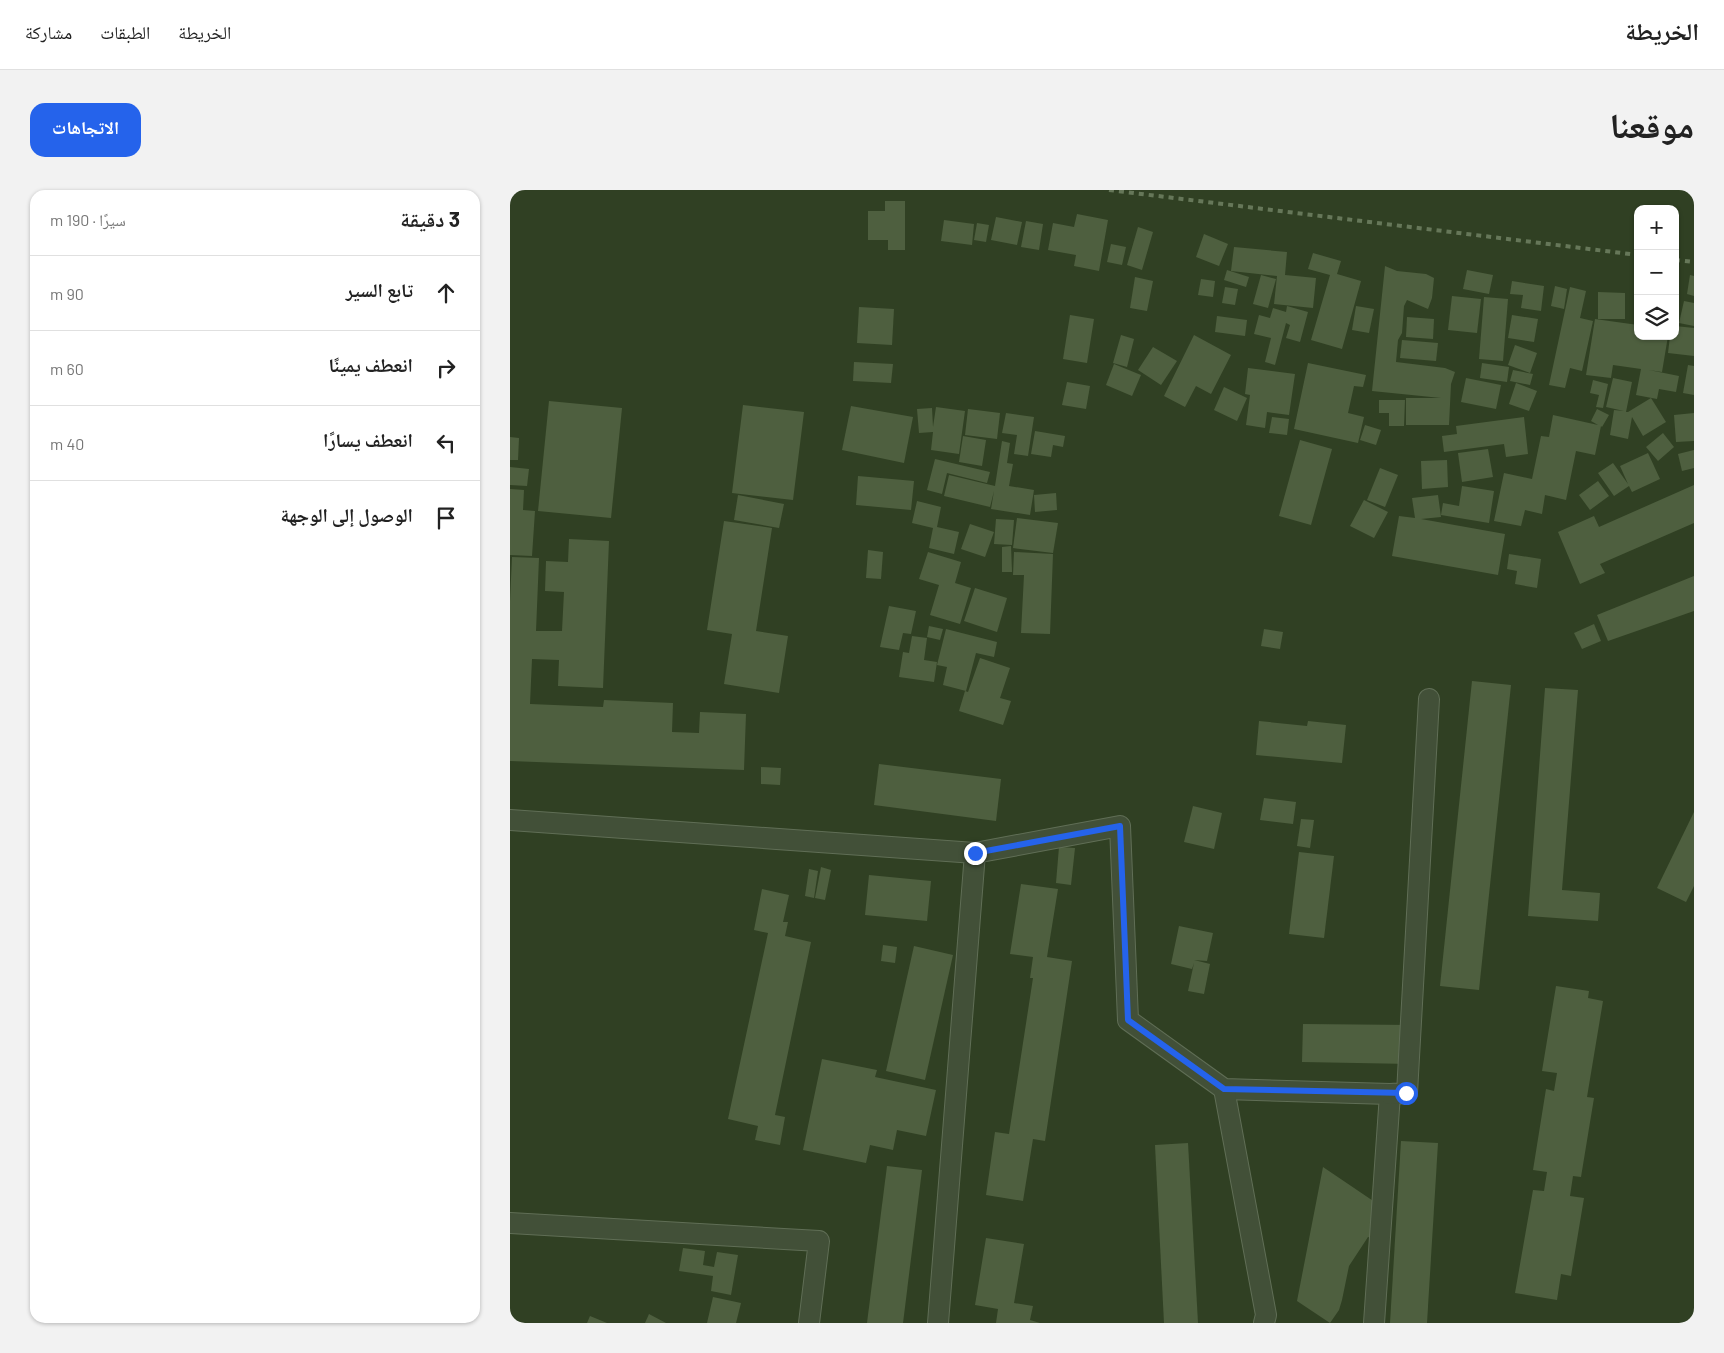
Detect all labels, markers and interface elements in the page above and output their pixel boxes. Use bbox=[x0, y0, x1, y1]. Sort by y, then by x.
text: الخريطة bbox=[1625, 16, 1699, 45]
text: مشاركة bbox=[25, 21, 72, 43]
text: الطبقات bbox=[100, 21, 150, 43]
text: الخريطة bbox=[178, 21, 231, 43]
button: الاتجاهات bbox=[30, 103, 141, 157]
text: موقعنا bbox=[1609, 103, 1694, 145]
map controls bbox=[1634, 205, 1679, 340]
button: + bbox=[1634, 205, 1679, 250]
text: 3 دقيقة bbox=[400, 206, 460, 231]
text: سيرًا · 190 m bbox=[50, 210, 126, 229]
button: − bbox=[1634, 250, 1679, 295]
text: تابع السير bbox=[346, 278, 413, 301]
icon: ahead bbox=[432, 279, 460, 307]
text: 90 m bbox=[50, 284, 84, 303]
button: layers bbox=[1634, 295, 1679, 340]
text: انعطف يمينًا bbox=[329, 353, 413, 376]
icon: right bbox=[432, 354, 460, 382]
text: 60 m bbox=[50, 359, 84, 378]
text: انعطف يسارًا bbox=[323, 428, 413, 451]
icon: left bbox=[432, 429, 460, 457]
text: 40 m bbox=[50, 434, 84, 453]
text: الوصول إلى الوجهة bbox=[280, 503, 413, 526]
icon: arrive bbox=[432, 504, 460, 532]
route end bbox=[964, 842, 987, 865]
route start bbox=[1395, 1082, 1418, 1105]

